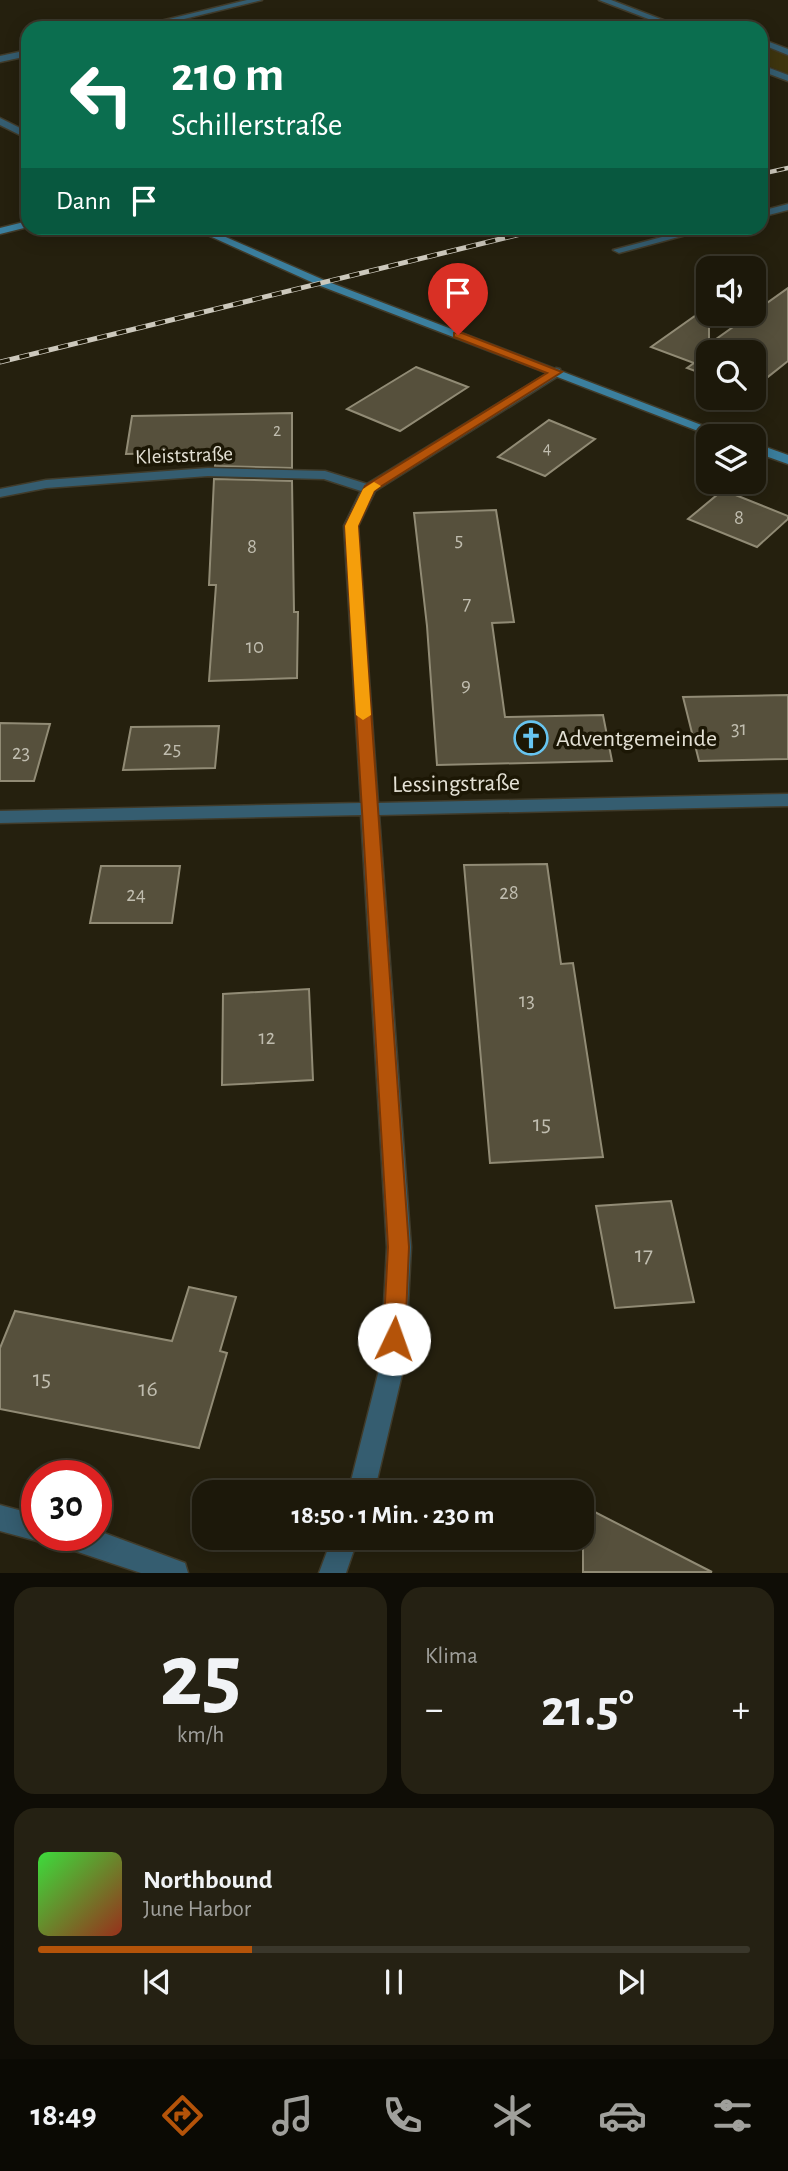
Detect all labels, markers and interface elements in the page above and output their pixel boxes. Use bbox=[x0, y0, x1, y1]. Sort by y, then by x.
icon: left bbox=[56, 49, 147, 140]
text: 210 m bbox=[171, 51, 284, 100]
text: Schillerstraße bbox=[171, 109, 342, 141]
icon: arrive bbox=[125, 182, 163, 220]
text: Dann bbox=[56, 188, 111, 214]
map controls bbox=[696, 256, 766, 494]
button: sound bbox=[696, 256, 766, 326]
pin bbox=[428, 263, 488, 335]
icon: arrive bbox=[439, 274, 477, 312]
button: search bbox=[696, 340, 766, 410]
house number: 2 bbox=[273, 422, 281, 440]
button: layers bbox=[696, 424, 766, 494]
house number: 4 bbox=[543, 440, 552, 458]
street label: Kleiststraße bbox=[135, 443, 233, 468]
house number: 8 bbox=[734, 507, 744, 528]
house number: 5 bbox=[455, 529, 463, 550]
house number: 8 bbox=[247, 536, 257, 557]
house number: 7 bbox=[463, 593, 472, 614]
house number: 10 bbox=[246, 636, 264, 657]
house number: 9 bbox=[461, 674, 471, 695]
house number: 31 bbox=[731, 718, 747, 739]
church icon: Adventgemeinde bbox=[512, 719, 550, 757]
place label: Adventgemeinde bbox=[556, 727, 717, 751]
house number: 25 bbox=[163, 738, 181, 759]
house number: 23 bbox=[12, 742, 30, 763]
street label: Lessingstraße bbox=[392, 771, 520, 797]
house number: 28 bbox=[499, 882, 519, 903]
house number: 24 bbox=[126, 884, 146, 905]
house number: 13 bbox=[519, 990, 535, 1011]
house number: 12 bbox=[259, 1027, 275, 1048]
house number: 15 bbox=[533, 1112, 551, 1136]
house number: 17 bbox=[635, 1243, 653, 1267]
position arrow bbox=[357, 1302, 431, 1376]
house number: 15 bbox=[33, 1367, 51, 1391]
house number: 16 bbox=[138, 1377, 158, 1401]
speed limit sign: 30 bbox=[21, 1460, 112, 1551]
text: 18:50 · 1 Min. · 230 m bbox=[292, 1502, 494, 1528]
text: 25 bbox=[159, 1631, 242, 1722]
text: Klima bbox=[425, 1645, 478, 1668]
text: 21.5° bbox=[541, 1683, 634, 1735]
text: − bbox=[425, 1691, 443, 1729]
text: + bbox=[732, 1691, 750, 1729]
text: km/h bbox=[177, 1724, 224, 1747]
text: Northbound bbox=[143, 1867, 272, 1893]
text: June Harbor bbox=[143, 1898, 251, 1921]
icon: previous bbox=[138, 1963, 176, 2001]
icon: pause bbox=[375, 1963, 413, 2001]
icon: next bbox=[612, 1963, 650, 2001]
icon: directions bbox=[158, 2091, 207, 2140]
icon: music bbox=[268, 2091, 317, 2140]
icon: phone bbox=[378, 2091, 427, 2140]
icon: climate bbox=[488, 2091, 537, 2140]
icon: car bbox=[598, 2091, 647, 2140]
icon: filters bbox=[708, 2091, 757, 2140]
text: 18:49 bbox=[31, 2099, 97, 2131]

